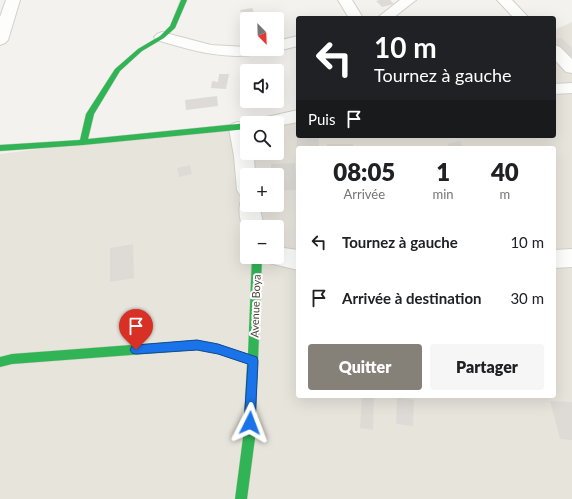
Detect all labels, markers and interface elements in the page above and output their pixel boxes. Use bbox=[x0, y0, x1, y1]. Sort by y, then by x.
north arrow bbox=[240, 12, 284, 56]
map controls bbox=[240, 12, 284, 264]
text: 10 m bbox=[374, 30, 437, 64]
icon: left bbox=[308, 32, 360, 84]
button: sound bbox=[240, 64, 284, 108]
text: Tournez à gauche bbox=[374, 64, 512, 86]
icon: arrive bbox=[343, 108, 365, 130]
text: Puis bbox=[308, 110, 335, 128]
button: search bbox=[240, 116, 284, 160]
text: 08:05 bbox=[333, 157, 395, 186]
text: 1 bbox=[436, 157, 450, 186]
text: 40 bbox=[491, 157, 519, 186]
button: + bbox=[240, 168, 284, 212]
text: Arrivée bbox=[343, 186, 385, 202]
text: min bbox=[433, 186, 454, 202]
text: m bbox=[499, 186, 510, 202]
button: − bbox=[240, 220, 284, 264]
icon: left bbox=[308, 231, 330, 253]
text: Tournez à gauche bbox=[342, 233, 458, 251]
text: 10 m bbox=[510, 233, 544, 251]
street label: Avenue Boya bbox=[247, 274, 263, 338]
icon: arrive bbox=[308, 287, 330, 309]
text: Arrivée à destination bbox=[342, 289, 481, 307]
text: 30 m bbox=[510, 289, 544, 307]
pin bbox=[119, 309, 153, 350]
icon: arrive bbox=[125, 315, 147, 337]
button: Quitter bbox=[308, 344, 422, 390]
button: Partager bbox=[430, 344, 544, 390]
position arrow bbox=[229, 402, 271, 444]

